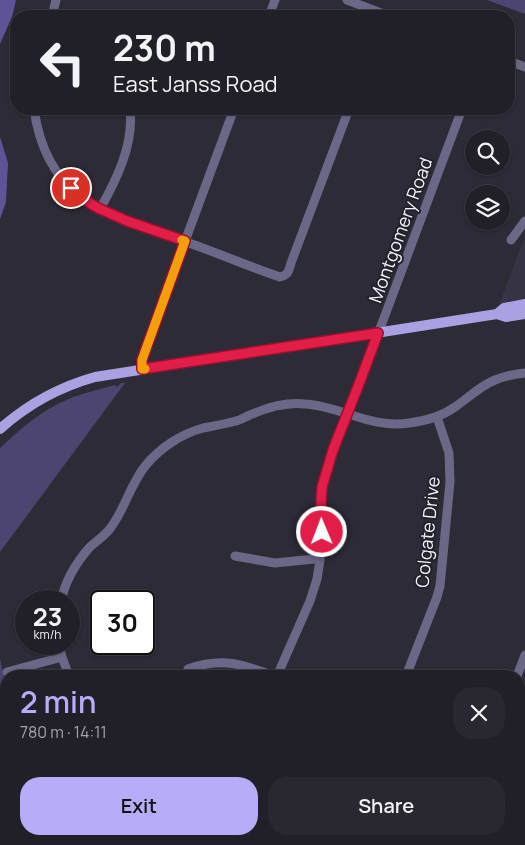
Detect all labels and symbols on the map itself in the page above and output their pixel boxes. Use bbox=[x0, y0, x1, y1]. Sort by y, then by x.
street label: Montgomery Road bbox=[363, 154, 437, 306]
pin bbox=[50, 167, 92, 209]
street label: Colgate Drive bbox=[409, 475, 445, 589]
position arrow bbox=[295, 505, 347, 557]
speed limit sign: 30 bbox=[90, 590, 155, 655]

